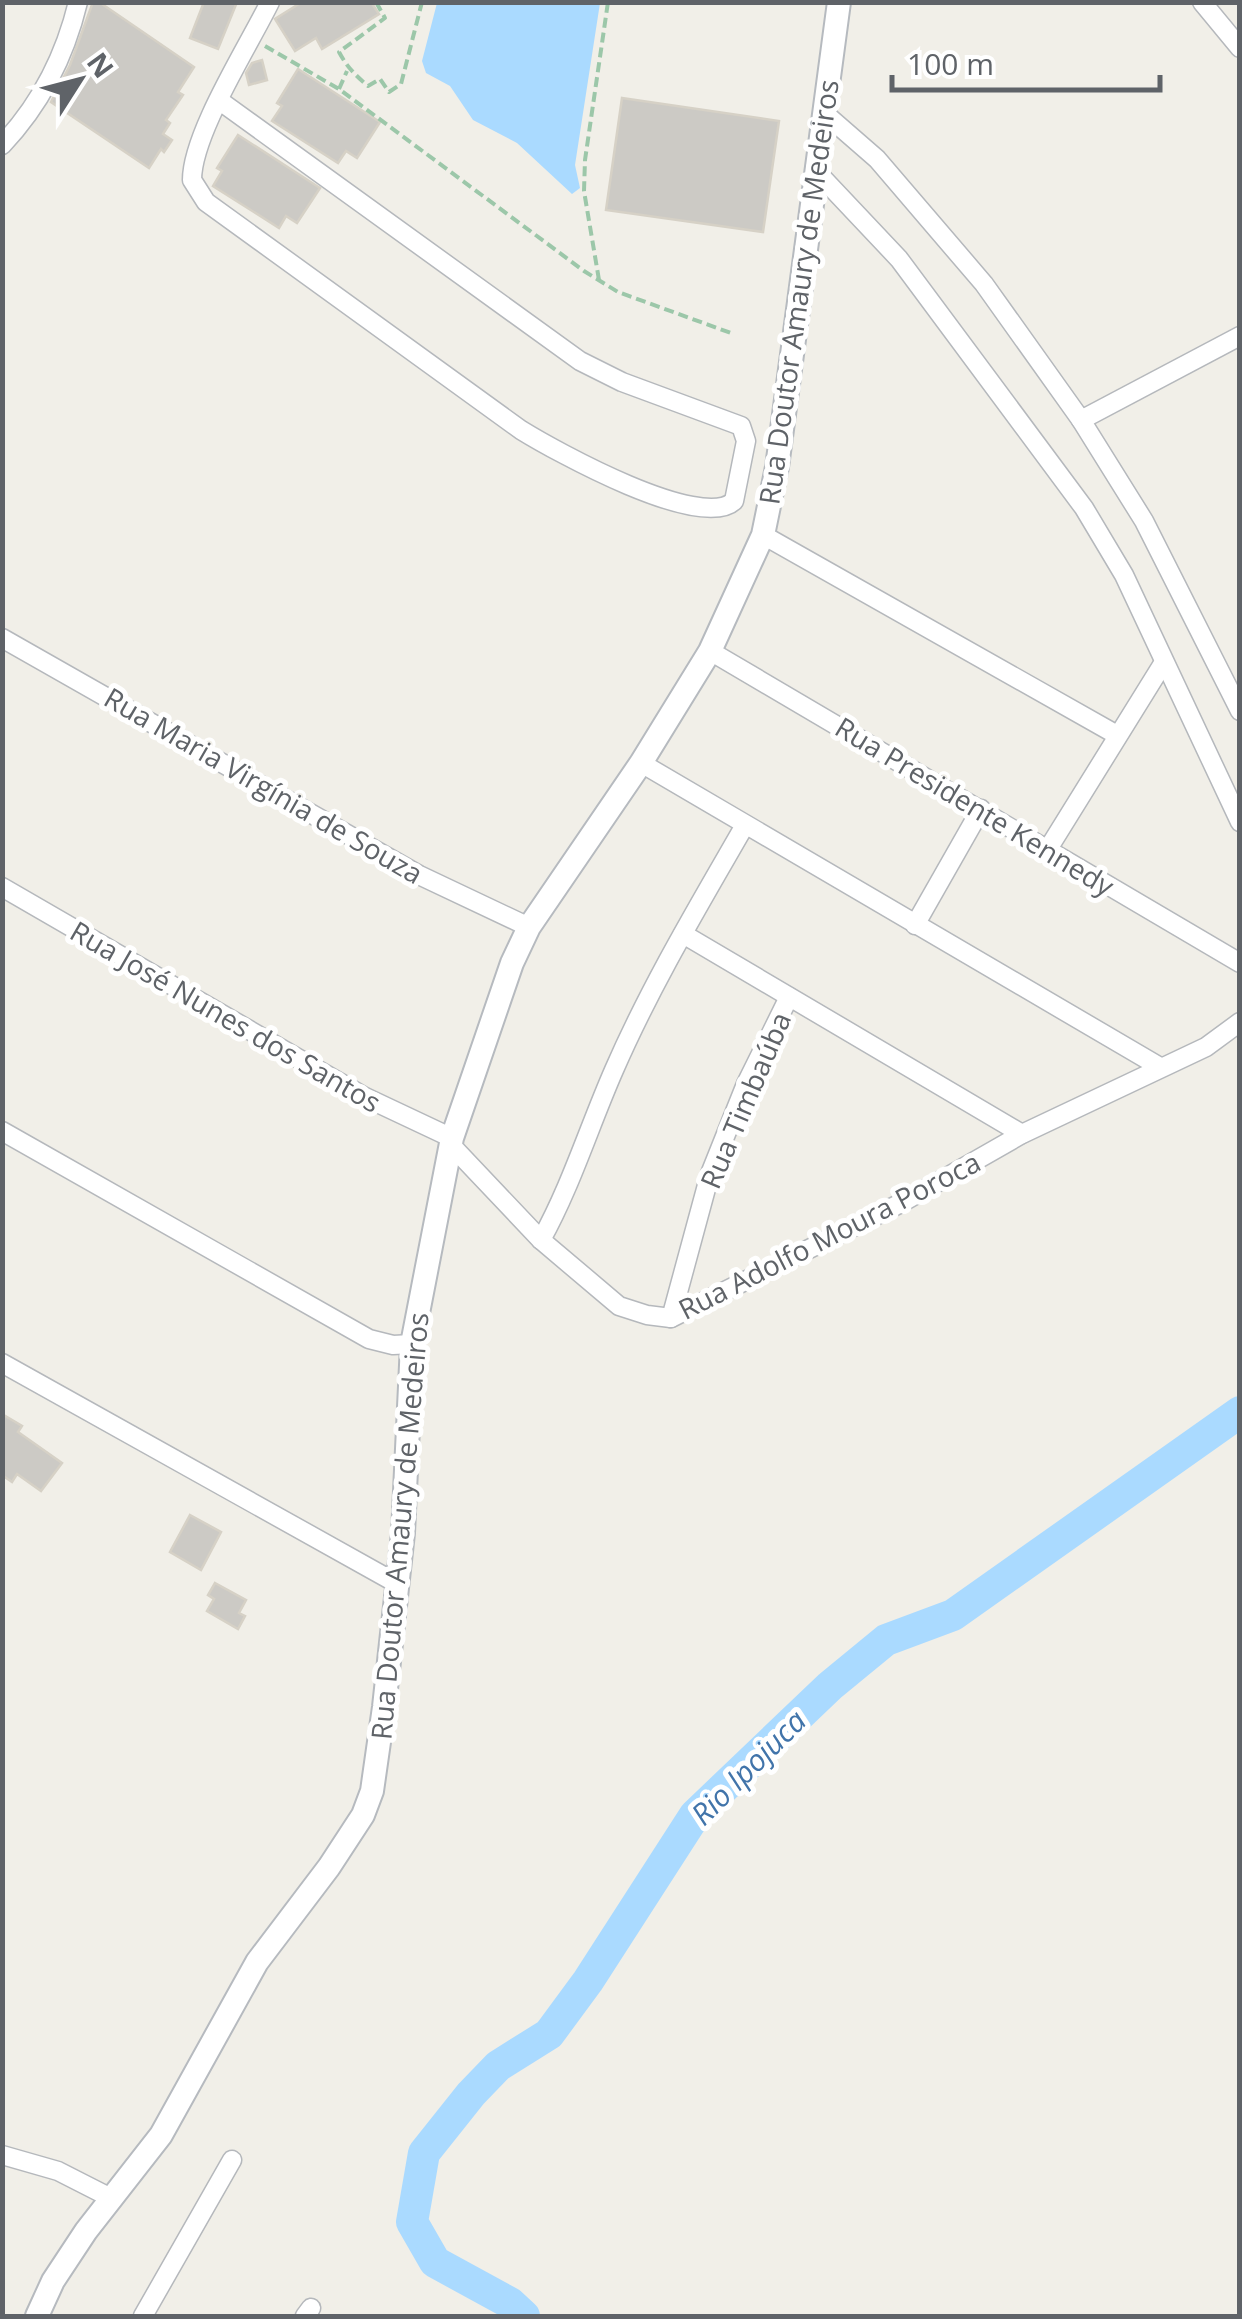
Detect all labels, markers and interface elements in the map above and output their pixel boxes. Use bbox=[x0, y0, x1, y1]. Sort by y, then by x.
north arrow bbox=[30, 30, 130, 130]
scale bar bbox=[892, 30, 1160, 92]
text: 100 m bbox=[907, 43, 994, 84]
text: N bbox=[79, 44, 123, 85]
street label: Rua Doutor Amaury de Medeiros bbox=[749, 77, 847, 507]
street label: Rua Maria Virgínia de Souza bbox=[98, 678, 430, 892]
street label: Rua Presidente Kennedy bbox=[829, 708, 1122, 905]
street label: Rua José Nunes dos Santos bbox=[64, 911, 388, 1121]
street label: Rua Timbaúba bbox=[691, 1006, 799, 1194]
street label: Rua Adolfo Moura Poroca bbox=[672, 1142, 986, 1328]
street label: Rua Doutor Amaury de Medeiros bbox=[361, 1311, 437, 1741]
water label: Rio Ipojuca bbox=[681, 1700, 815, 1834]

